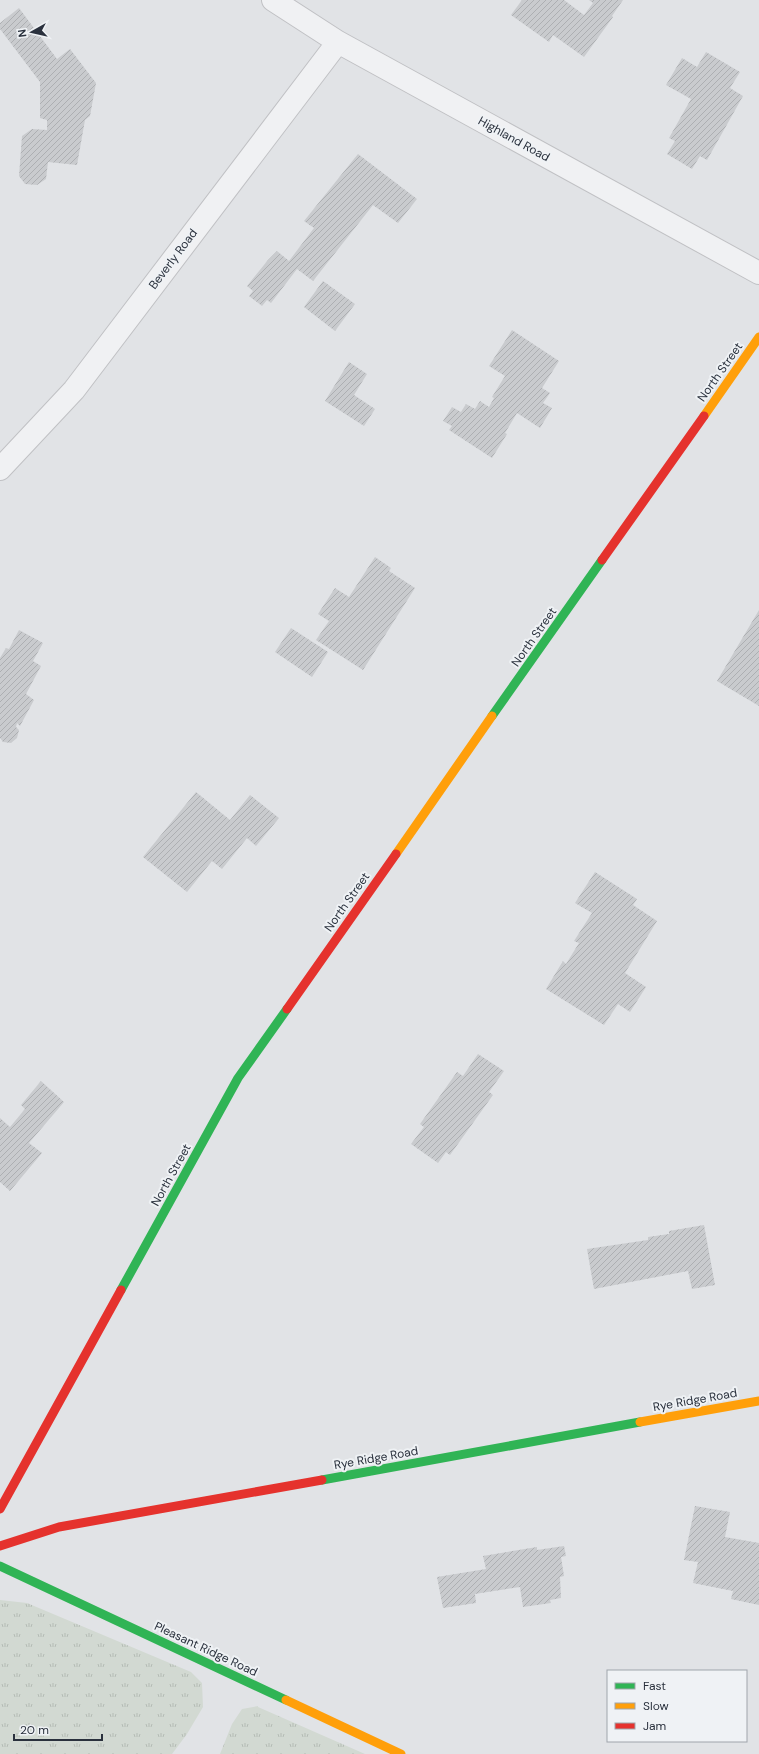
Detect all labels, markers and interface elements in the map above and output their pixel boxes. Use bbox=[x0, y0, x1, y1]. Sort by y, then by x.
north arrow bbox=[12, 12, 52, 52]
text: N bbox=[15, 28, 30, 38]
street label: Highland Road bbox=[475, 113, 553, 165]
street label: Beverly Road bbox=[145, 226, 201, 292]
street label: North Street bbox=[694, 339, 746, 405]
street label: North Street bbox=[508, 604, 560, 670]
street label: North Street bbox=[321, 869, 373, 935]
street label: North Street bbox=[147, 1141, 195, 1209]
street label: Rye Ridge Road bbox=[652, 1385, 738, 1415]
street label: Rye Ridge Road bbox=[333, 1443, 419, 1473]
street label: Pleasant Ridge Road bbox=[152, 1618, 260, 1680]
legend bbox=[607, 1670, 747, 1742]
text: Fast bbox=[643, 1678, 666, 1694]
text: Slow bbox=[643, 1698, 669, 1714]
scale bar bbox=[14, 1716, 102, 1742]
text: Jam bbox=[643, 1718, 666, 1734]
text: 20 m bbox=[20, 1722, 49, 1738]

